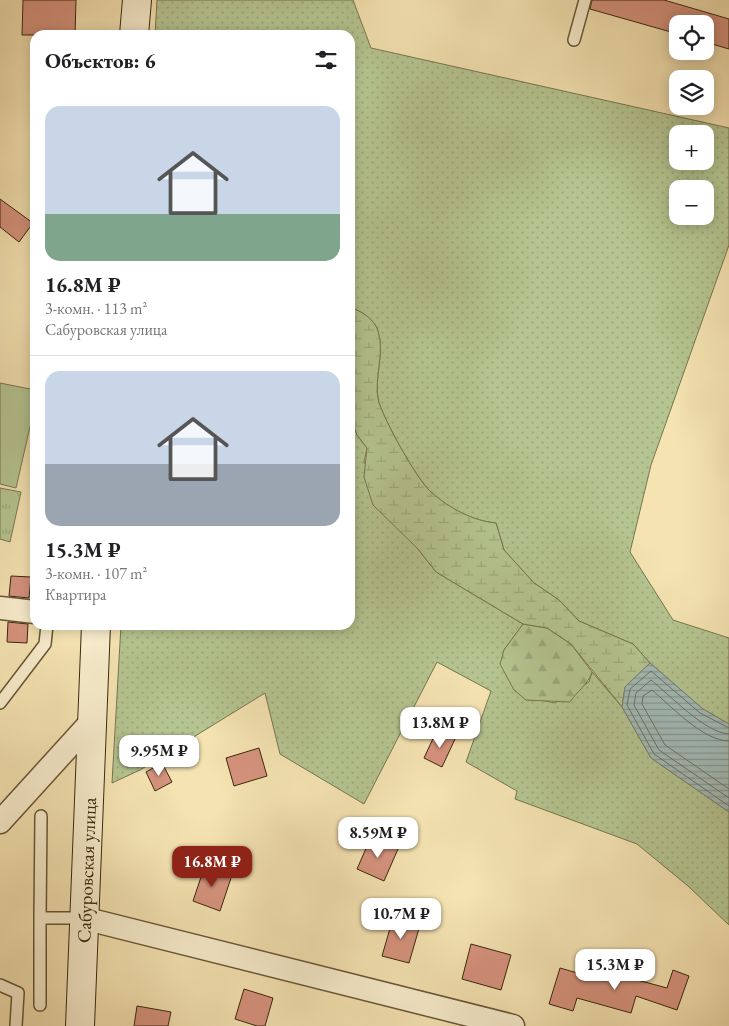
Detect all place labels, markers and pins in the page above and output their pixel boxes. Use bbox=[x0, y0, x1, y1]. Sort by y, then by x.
pin: 13.8M ₽ bbox=[394, 706, 486, 749]
pin: 9.95M ₽ bbox=[113, 734, 205, 777]
pin: 8.59M ₽ bbox=[332, 816, 424, 859]
pin: 16.8M ₽ bbox=[166, 846, 258, 888]
pin: 10.7M ₽ bbox=[355, 898, 447, 940]
pin: 15.3M ₽ bbox=[569, 948, 661, 991]

